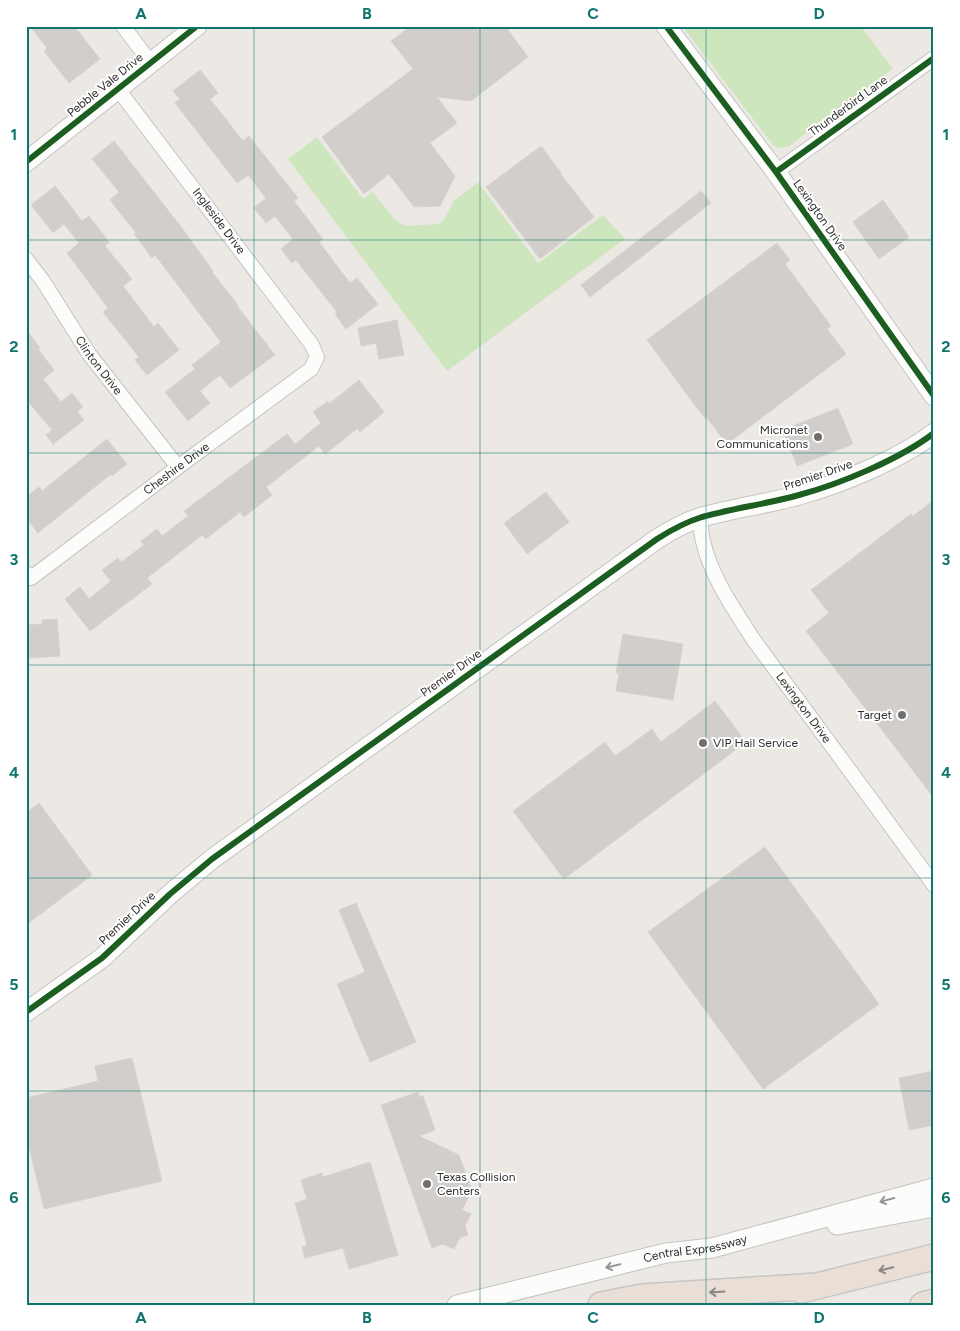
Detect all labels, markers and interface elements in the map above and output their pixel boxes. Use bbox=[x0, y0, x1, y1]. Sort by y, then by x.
text: A bbox=[135, 4, 147, 23]
text: B bbox=[362, 4, 372, 23]
text: C bbox=[587, 4, 599, 23]
text: D bbox=[813, 4, 825, 23]
street label: Pebble Vale Drive bbox=[64, 50, 146, 120]
street label: Thunderbird Lane bbox=[806, 73, 890, 139]
text: 1 bbox=[11, 125, 17, 144]
text: 1 bbox=[943, 125, 949, 144]
street label: Lexington Drive bbox=[790, 177, 850, 254]
street label: Ingleside Drive bbox=[190, 185, 249, 257]
street label: Clinton Drive bbox=[72, 333, 126, 398]
text: 2 bbox=[9, 337, 19, 356]
text: 2 bbox=[941, 337, 951, 356]
place label: Micronet Communications bbox=[717, 423, 808, 451]
marker: Micronet Communications bbox=[812, 431, 824, 443]
street label: Cheshire Drive bbox=[141, 439, 212, 498]
street label: Premier Drive bbox=[782, 457, 855, 493]
text: 3 bbox=[10, 550, 19, 569]
text: 3 bbox=[942, 550, 951, 569]
street label: Premier Drive bbox=[418, 646, 485, 700]
street label: Lexington Drive bbox=[773, 670, 834, 746]
place label: Target bbox=[858, 708, 892, 722]
marker: Target bbox=[896, 709, 908, 721]
place label: VIP Hail Service bbox=[713, 736, 798, 750]
marker: VIP Hail Service bbox=[697, 737, 709, 749]
text: 4 bbox=[9, 763, 19, 782]
text: 4 bbox=[941, 763, 951, 782]
street label: Premier Drive bbox=[96, 888, 158, 948]
text: 5 bbox=[9, 975, 19, 994]
text: 5 bbox=[941, 975, 951, 994]
place label: Texas Collision Centers bbox=[437, 1170, 516, 1198]
marker: Texas Collision Centers bbox=[421, 1178, 433, 1190]
text: 6 bbox=[9, 1188, 19, 1207]
text: 6 bbox=[941, 1188, 951, 1207]
one-way arrow bbox=[879, 1196, 895, 1206]
street label: Central Expressway bbox=[642, 1232, 749, 1265]
one-way arrow bbox=[605, 1262, 621, 1271]
one-way arrow bbox=[879, 1265, 895, 1274]
one-way arrow bbox=[709, 1288, 725, 1297]
text: A bbox=[135, 1308, 147, 1327]
text: B bbox=[362, 1308, 372, 1327]
text: C bbox=[587, 1308, 599, 1327]
text: D bbox=[813, 1308, 825, 1327]

